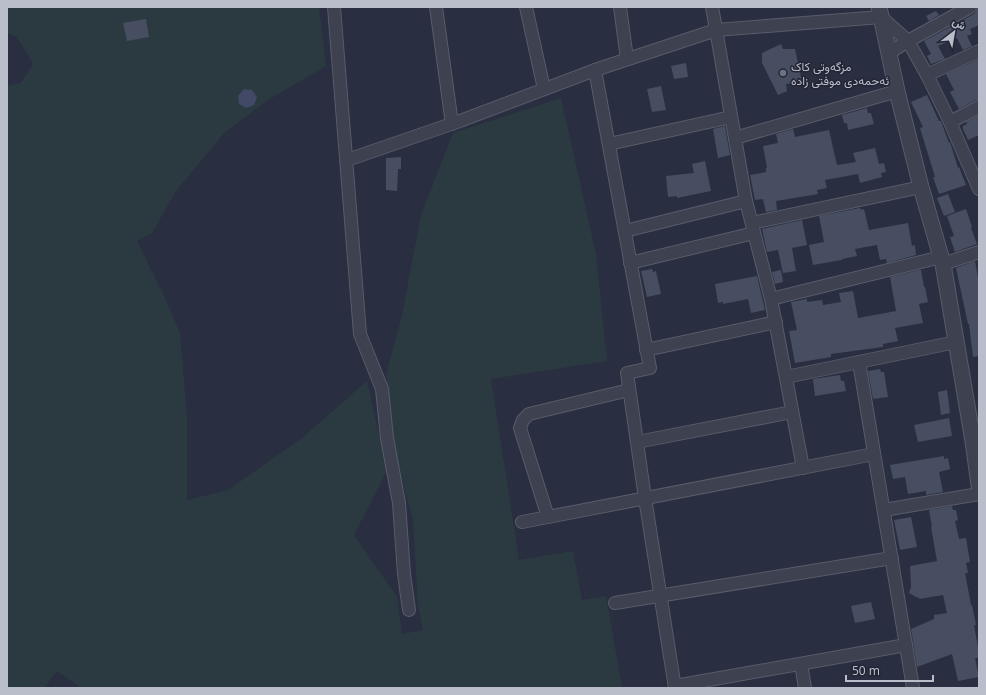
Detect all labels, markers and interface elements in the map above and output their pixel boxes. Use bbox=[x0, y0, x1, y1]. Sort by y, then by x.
north arrow bbox=[934, 12, 974, 52]
text: ش bbox=[950, 13, 969, 33]
place label: مزگەوتی کاک ئەحمەدی موفتی زادە bbox=[791, 58, 890, 89]
marker: مزگەوتی کاک ئەحمەدی موفتی زادە bbox=[778, 68, 788, 78]
scale bar bbox=[846, 657, 933, 683]
text: 50 m bbox=[852, 662, 880, 679]

